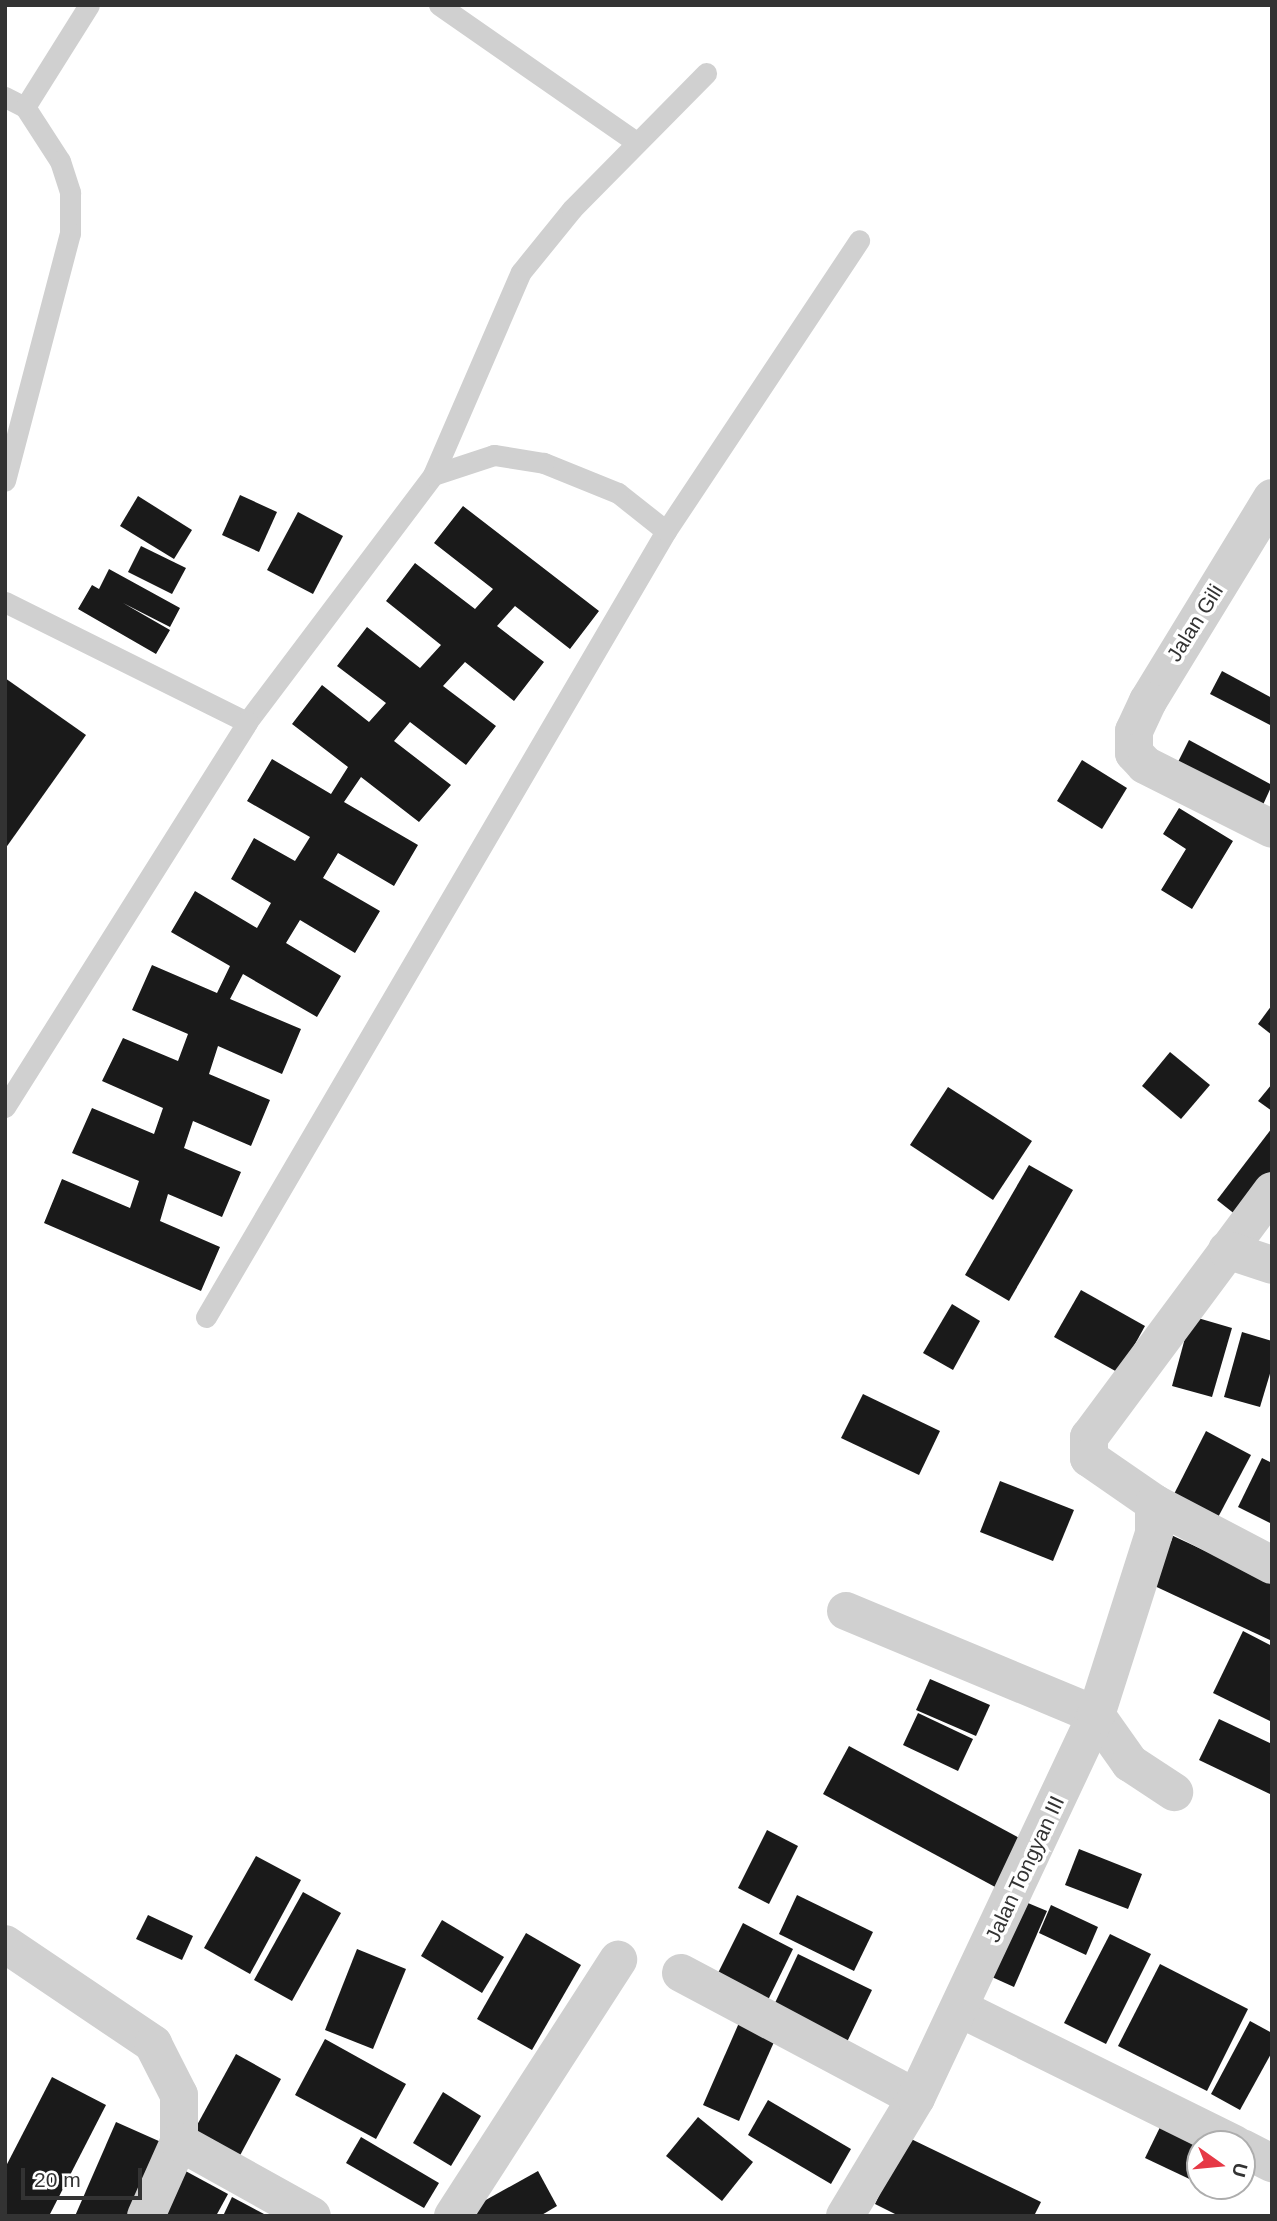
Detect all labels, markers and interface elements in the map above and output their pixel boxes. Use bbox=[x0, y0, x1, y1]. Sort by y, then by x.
street label: Jalan Gili bbox=[1161, 580, 1229, 666]
street label: Jalan Tongyan III bbox=[980, 1792, 1070, 1946]
north arrow bbox=[1186, 2130, 1256, 2200]
scale bar bbox=[24, 2154, 145, 2198]
text: U bbox=[1228, 2161, 1252, 2179]
text: 20 m bbox=[34, 2168, 81, 2191]

